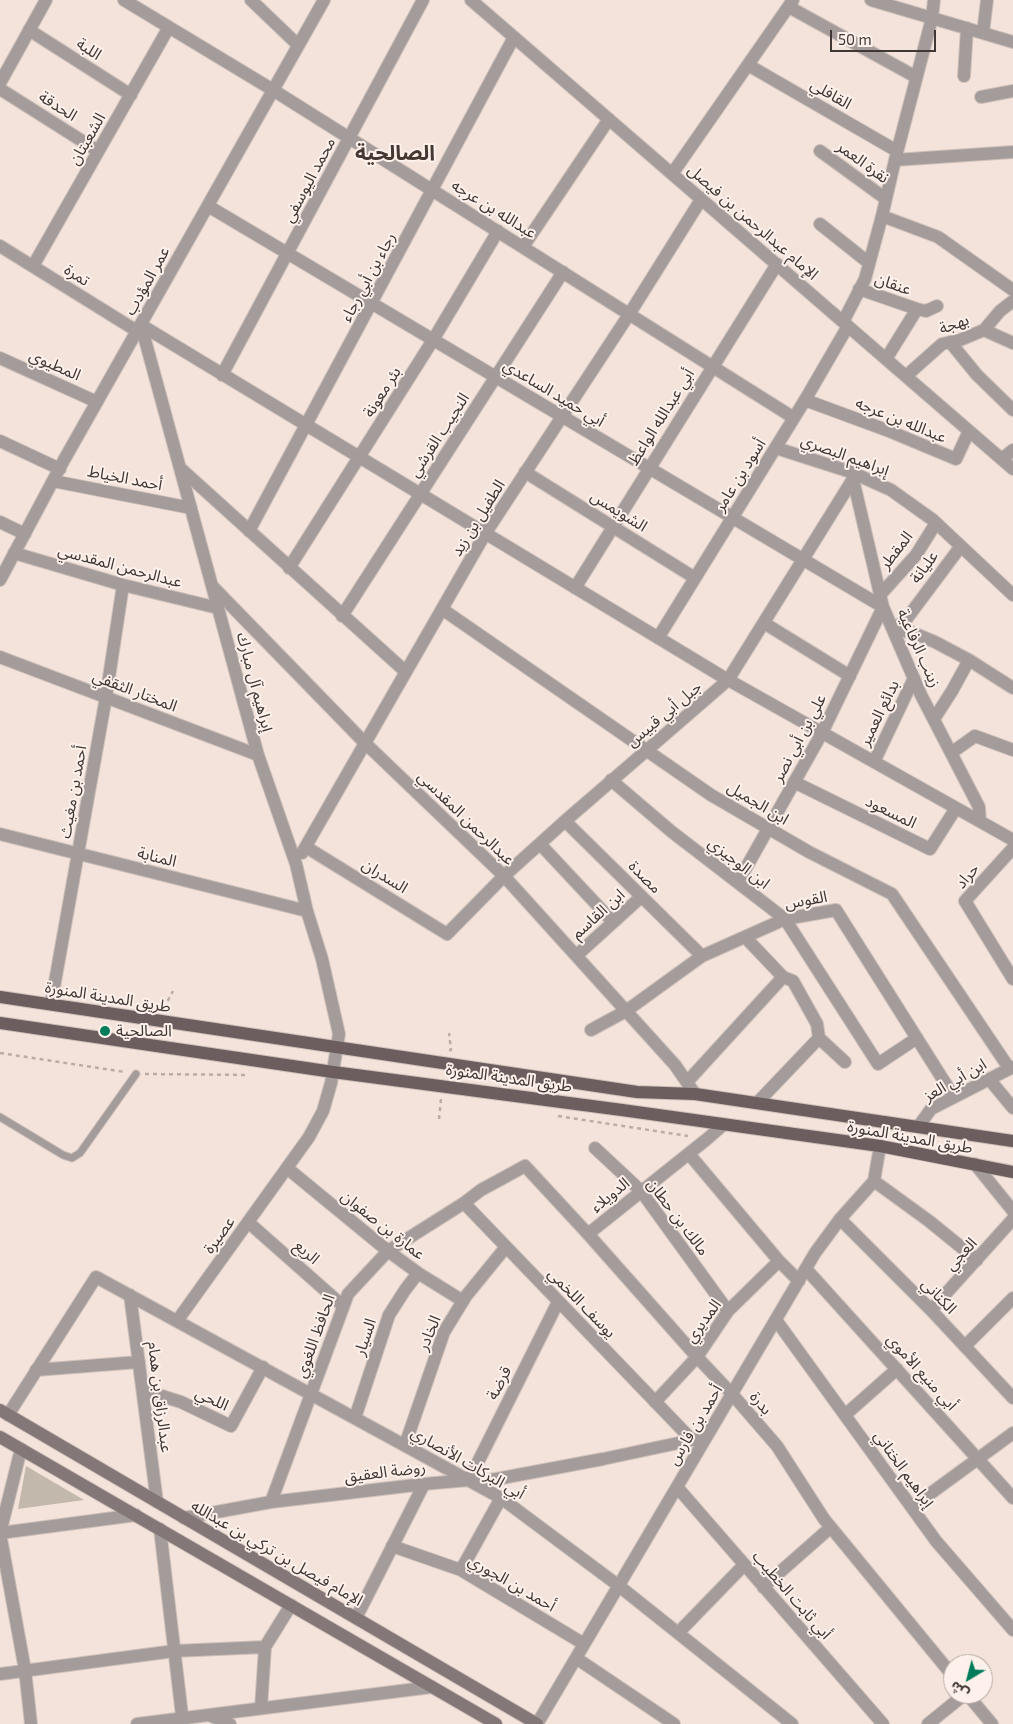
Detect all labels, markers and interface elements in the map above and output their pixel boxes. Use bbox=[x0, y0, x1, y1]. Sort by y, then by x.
scale bar bbox=[833, 20, 939, 52]
text: 50 m bbox=[838, 30, 872, 48]
street label: اللبة bbox=[73, 34, 105, 64]
street label: القافلي bbox=[807, 75, 855, 113]
street label: الحدقة bbox=[35, 87, 81, 125]
street label: الشعبتان bbox=[64, 110, 110, 168]
street label: محمد اليوسفي bbox=[279, 134, 339, 226]
street label: نقرة العمر bbox=[833, 137, 893, 187]
district label: الصالحية bbox=[355, 140, 435, 166]
street label: الإمام عبدالرحمن بن فيصل bbox=[684, 160, 822, 284]
street label: عبدالله بن عرجه bbox=[448, 175, 540, 243]
street label: رجاء بن أبي رجاء bbox=[336, 229, 400, 325]
street label: عمر المؤدب bbox=[120, 243, 174, 319]
street label: تمرة bbox=[61, 260, 93, 290]
street label: عنقان bbox=[872, 269, 914, 299]
street label: بهجة bbox=[936, 310, 972, 338]
street label: المطيوي bbox=[26, 345, 84, 385]
street label: أبي حميد الساعدي bbox=[500, 355, 608, 431]
street label: بئر معونة bbox=[359, 363, 405, 421]
street label: أبي عبدالله الواعظ bbox=[624, 365, 698, 469]
street label: النجيب القرشي bbox=[405, 389, 473, 481]
street label: عبدالله بن عرجه bbox=[853, 393, 949, 447]
street label: إبراهيم البصري bbox=[798, 430, 892, 480]
street label: أسود بن عامر bbox=[710, 435, 770, 515]
street label: أحمد الخياط bbox=[86, 461, 164, 495]
street label: الطفيل بن زيد bbox=[447, 476, 509, 560]
street label: الشويمس bbox=[587, 486, 651, 536]
street label: المقطر bbox=[875, 527, 917, 573]
street label: عبدالرحمن المقدسي bbox=[56, 540, 184, 592]
street label: عليانة bbox=[906, 547, 942, 587]
street label: زينب الرفاعية bbox=[893, 606, 945, 690]
street label: إبراهيم آل مبارك bbox=[233, 630, 277, 734]
street label: المختار الثقفي bbox=[90, 666, 180, 716]
street label: جبل أبي قبيس bbox=[622, 677, 706, 751]
street label: بدائع العمير bbox=[855, 677, 903, 749]
street label: علي بن أبي نصر bbox=[768, 691, 830, 785]
street label: أحمد بن مغيث bbox=[55, 744, 91, 840]
street label: عبدالرحمن المقدسي bbox=[413, 767, 519, 869]
street label: ابن الجميل bbox=[724, 777, 792, 829]
street label: المسعود bbox=[862, 791, 920, 833]
street label: ابن الوجيزي bbox=[704, 833, 774, 893]
street label: المنابة bbox=[136, 843, 178, 871]
street label: السدران bbox=[359, 855, 411, 897]
street label: مصدة bbox=[625, 857, 665, 897]
street label: حراد bbox=[951, 860, 983, 892]
street label: ابن القاسم bbox=[567, 885, 629, 943]
street label: القوس bbox=[783, 887, 829, 913]
street label: طريق المدينة المنورة bbox=[44, 978, 172, 1016]
place label: الصالحية bbox=[116, 1021, 172, 1041]
marker: الصالحية bbox=[98, 1024, 112, 1038]
street label: ابن أبي العز bbox=[920, 1054, 990, 1106]
street label: طريق المدينة المنورة bbox=[445, 1060, 573, 1096]
street label: طريق المدينة المنورة bbox=[846, 1116, 974, 1158]
street label: الدويلاء bbox=[587, 1174, 633, 1216]
street label: مالك بن حطان bbox=[643, 1175, 713, 1259]
street label: عمارة بن صفوان bbox=[337, 1186, 429, 1264]
street label: عصيرة bbox=[199, 1213, 239, 1257]
street label: العجي bbox=[941, 1233, 981, 1275]
street label: الريع bbox=[290, 1236, 324, 1268]
street label: يوسف اللخمي bbox=[544, 1264, 620, 1342]
street label: الكناني bbox=[917, 1274, 961, 1318]
street label: الحافظ اللغوي bbox=[291, 1292, 339, 1380]
street label: المديري bbox=[681, 1296, 725, 1346]
street label: الخادر bbox=[413, 1313, 445, 1353]
street label: السيار bbox=[350, 1316, 380, 1358]
street label: أبي منيع الأموي bbox=[883, 1330, 961, 1414]
street label: عبدالرزاق بن همام bbox=[144, 1340, 176, 1454]
street label: قرضة bbox=[482, 1363, 516, 1403]
street label: أحمد بن فارس bbox=[663, 1381, 727, 1469]
street label: اللحي bbox=[192, 1383, 232, 1415]
street label: بدرة bbox=[746, 1387, 776, 1419]
street label: أبي البركات الأنصاري bbox=[408, 1423, 528, 1503]
street label: إبراهيم الختاني bbox=[870, 1427, 938, 1511]
street label: روضة العقيق bbox=[343, 1457, 427, 1487]
street label: الإمام فيصل بن تركي بن عبدالله bbox=[188, 1496, 366, 1610]
street label: أبي ثابت الخطيب bbox=[748, 1547, 836, 1643]
street label: أحمد بن الجوري bbox=[465, 1550, 559, 1616]
north arrow bbox=[943, 1654, 993, 1704]
text: ش bbox=[946, 1678, 972, 1703]

